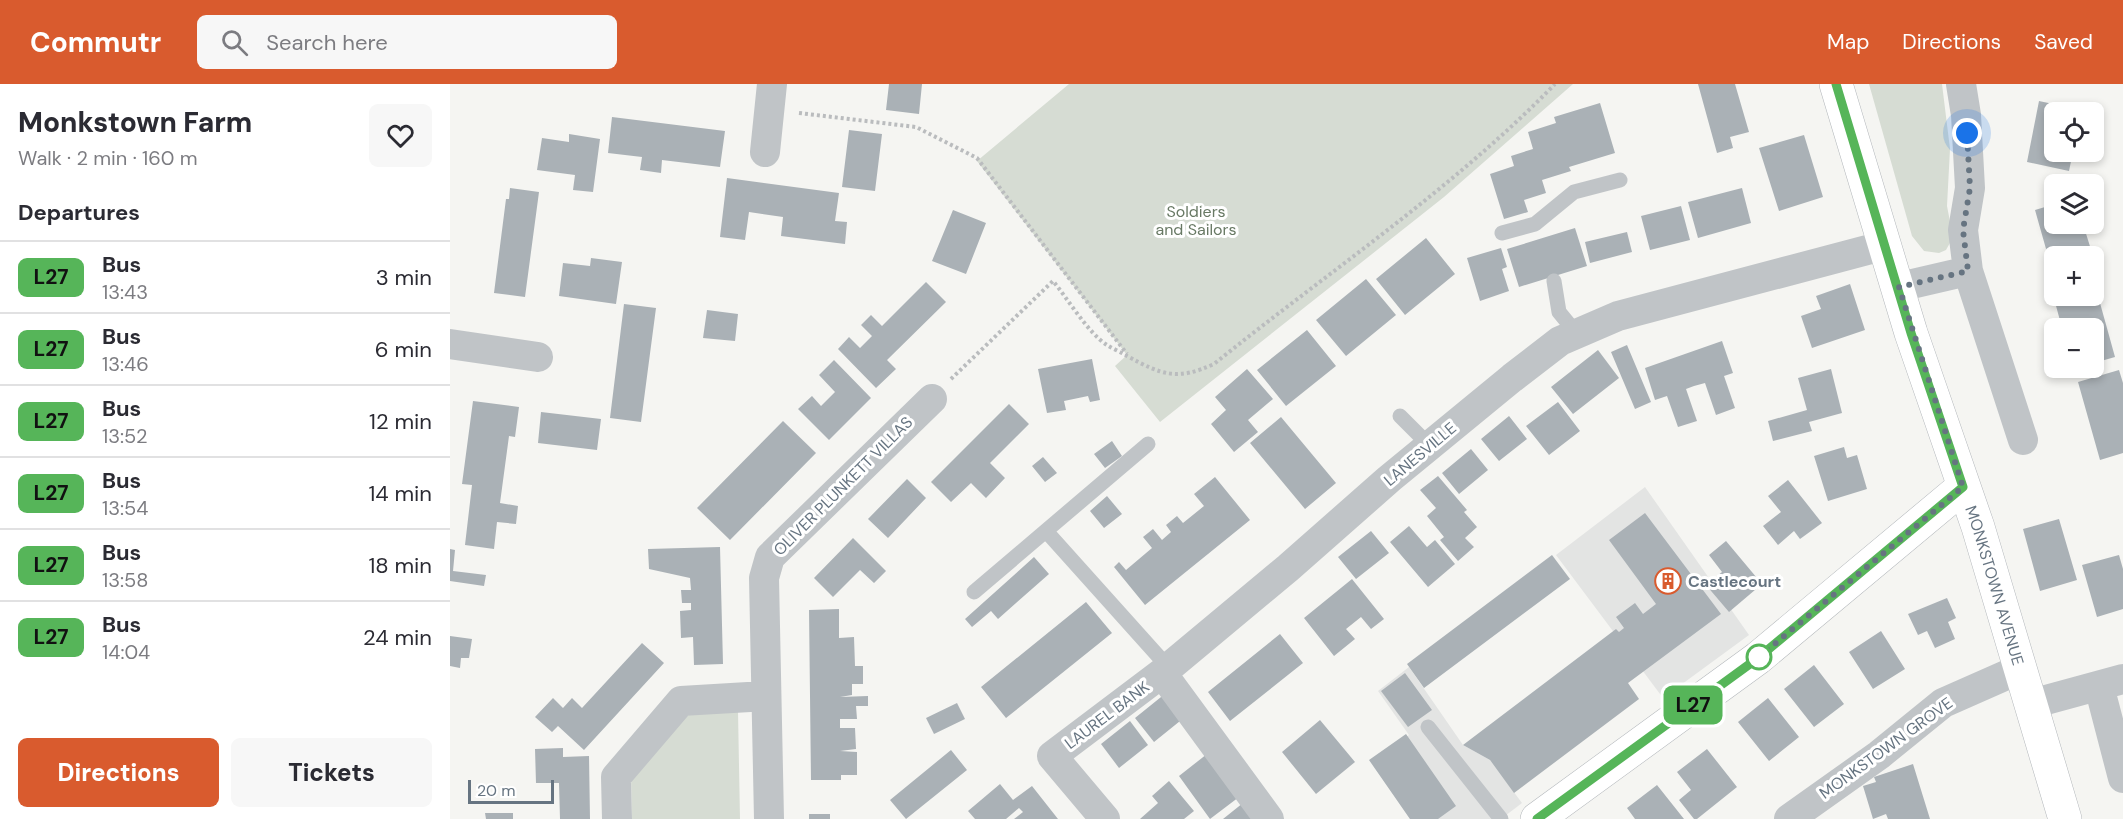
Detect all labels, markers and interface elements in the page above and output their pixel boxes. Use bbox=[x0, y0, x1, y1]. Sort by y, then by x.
search box bbox=[197, 15, 617, 69]
text: Commutr bbox=[30, 24, 161, 61]
icon: search bbox=[218, 26, 251, 59]
text: Search here bbox=[266, 28, 388, 57]
text: Map bbox=[1827, 28, 1869, 56]
text: Directions bbox=[1902, 28, 2001, 56]
text: Saved bbox=[2034, 28, 2093, 56]
map controls bbox=[2044, 102, 2104, 378]
button: locate bbox=[2044, 102, 2104, 162]
text: Monkstown Farm bbox=[18, 104, 252, 141]
button: heart bbox=[369, 104, 432, 167]
your location bbox=[1952, 118, 1982, 148]
text: Walk · 2 min · 160 m bbox=[18, 145, 198, 171]
button: layers bbox=[2044, 174, 2104, 234]
text: Departures bbox=[18, 198, 140, 227]
park label: Soldiers and Sailors bbox=[1155, 201, 1237, 240]
button: + bbox=[2044, 246, 2104, 306]
text: Bus bbox=[102, 250, 141, 279]
text: L27 bbox=[34, 263, 68, 291]
text: 3 min bbox=[376, 263, 432, 292]
text: 13:43 bbox=[102, 279, 148, 305]
button: − bbox=[2044, 318, 2104, 378]
text: Bus bbox=[102, 322, 141, 351]
text: L27 bbox=[34, 335, 68, 363]
text: 6 min bbox=[375, 335, 432, 364]
text: 13:46 bbox=[102, 351, 149, 377]
text: Bus bbox=[102, 394, 141, 423]
text: L27 bbox=[34, 407, 68, 435]
text: 12 min bbox=[369, 407, 432, 436]
street label: OLIVER PLUNKETT VILLAS bbox=[769, 412, 917, 560]
street label: LANESVILLE bbox=[1379, 418, 1461, 490]
text: 13:52 bbox=[102, 423, 147, 449]
text: Bus bbox=[102, 466, 141, 495]
text: L27 bbox=[34, 479, 68, 507]
text: 14 min bbox=[368, 479, 432, 508]
text: 13:54 bbox=[102, 495, 148, 521]
street label: MONKSTOWN AVENUE bbox=[1961, 503, 2029, 668]
text: Bus bbox=[102, 538, 141, 567]
text: L27 bbox=[34, 551, 68, 579]
text: 18 min bbox=[368, 551, 432, 580]
building icon: Castlecourt bbox=[1653, 566, 1683, 596]
text: 13:58 bbox=[102, 567, 148, 593]
place label: Castlecourt bbox=[1688, 571, 1781, 592]
text: Bus bbox=[102, 610, 141, 639]
text: L27 bbox=[34, 623, 68, 651]
text: 24 min bbox=[363, 623, 432, 652]
text: 14:04 bbox=[102, 639, 150, 665]
unlabelled marker bbox=[1746, 644, 1772, 670]
street label: LAUREL BANK bbox=[1060, 676, 1154, 754]
line badge: L27 bbox=[1658, 686, 1728, 724]
text: L27 bbox=[1676, 691, 1710, 719]
street label: MONKSTOWN GROVE bbox=[1815, 693, 1957, 803]
button: Directions bbox=[18, 738, 219, 807]
button: Tickets bbox=[231, 738, 432, 807]
scale bar bbox=[468, 777, 554, 804]
text: 20 m bbox=[477, 780, 516, 801]

